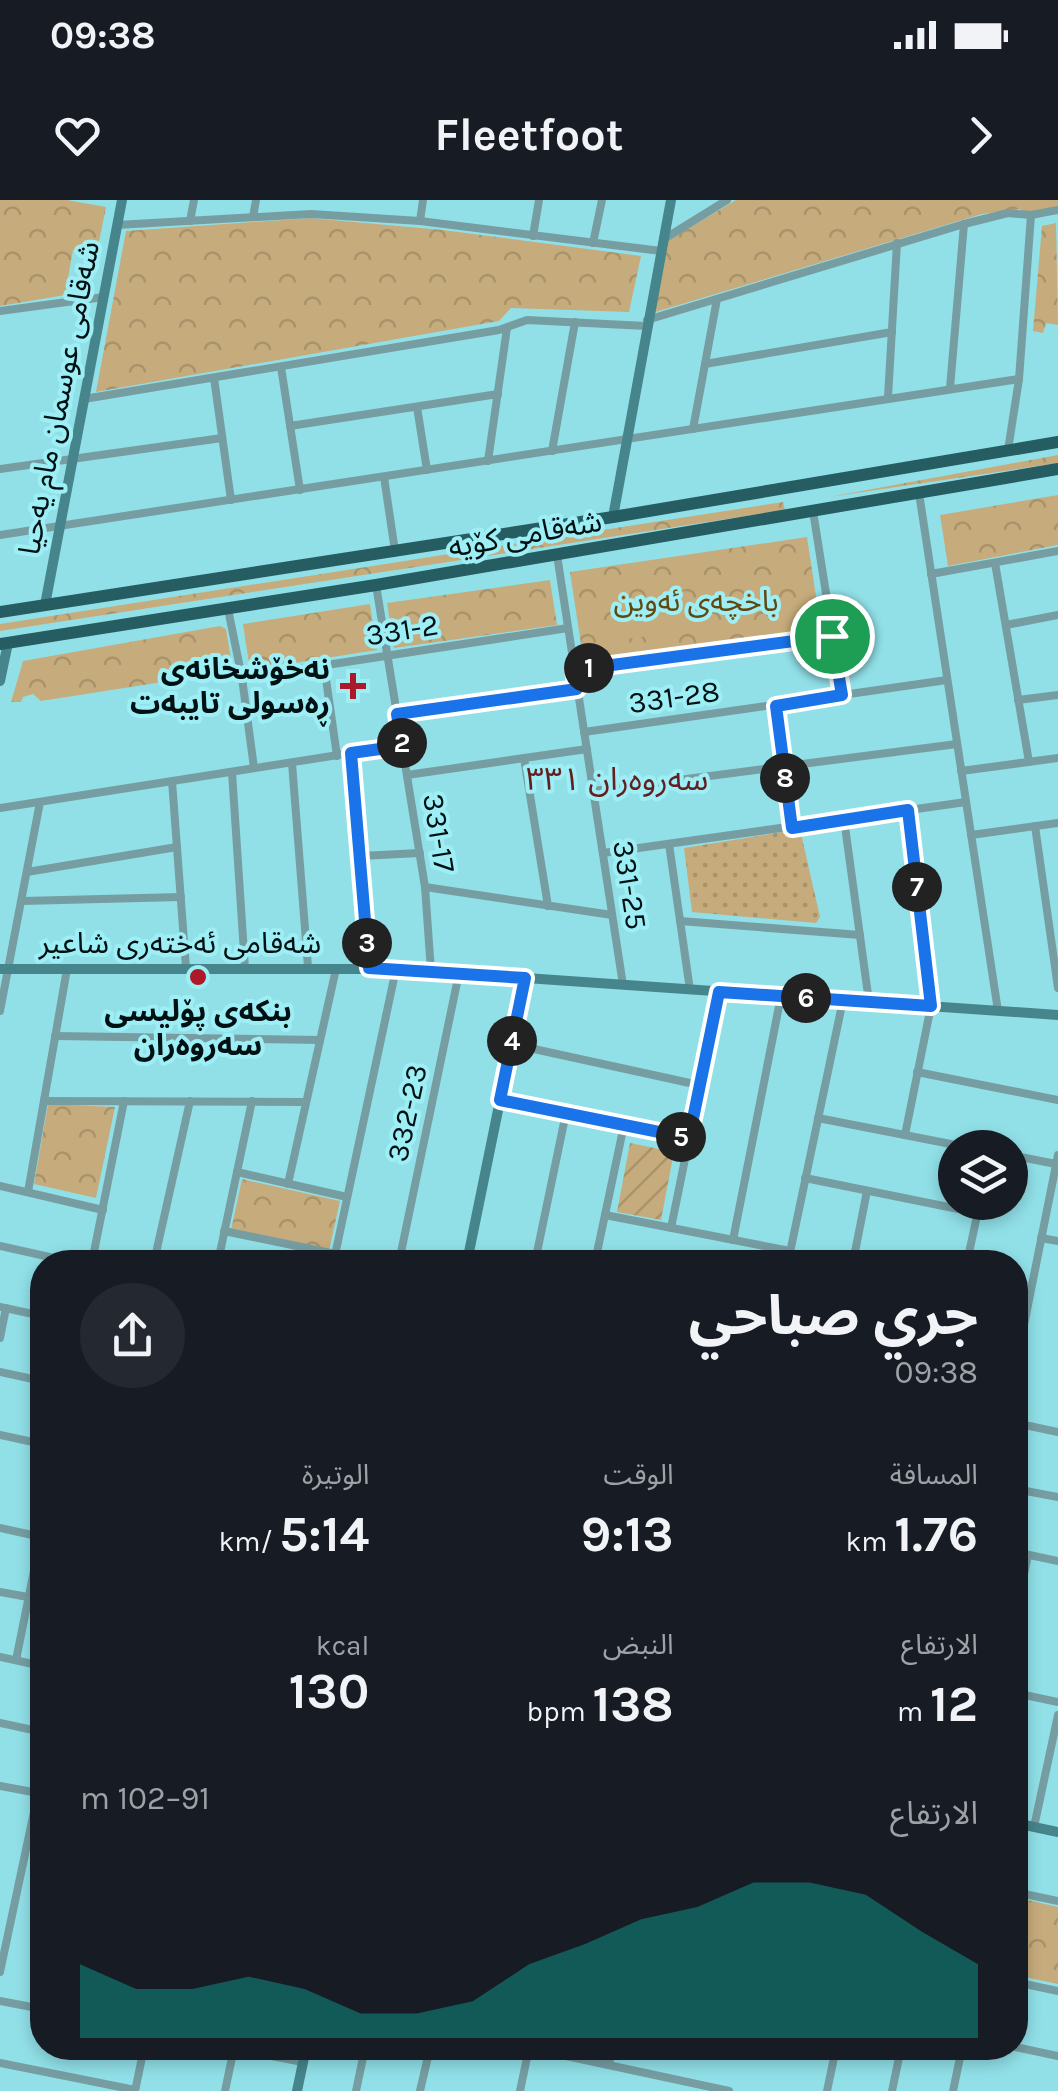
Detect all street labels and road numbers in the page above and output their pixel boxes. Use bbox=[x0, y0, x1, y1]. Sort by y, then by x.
street label: شەقامی عوسمان مام یەحیا bbox=[11, 238, 111, 559]
street label: شەقامی کۆیە bbox=[445, 503, 605, 565]
street label: 331-2 bbox=[363, 606, 441, 654]
street label: 331-28 bbox=[626, 673, 722, 721]
street label: 331-17 bbox=[415, 791, 463, 875]
street label: 331-25 bbox=[605, 838, 655, 932]
street label: شەقامی ئەختەری شاعیر bbox=[38, 925, 321, 961]
street label: 332-23 bbox=[379, 1061, 435, 1165]

